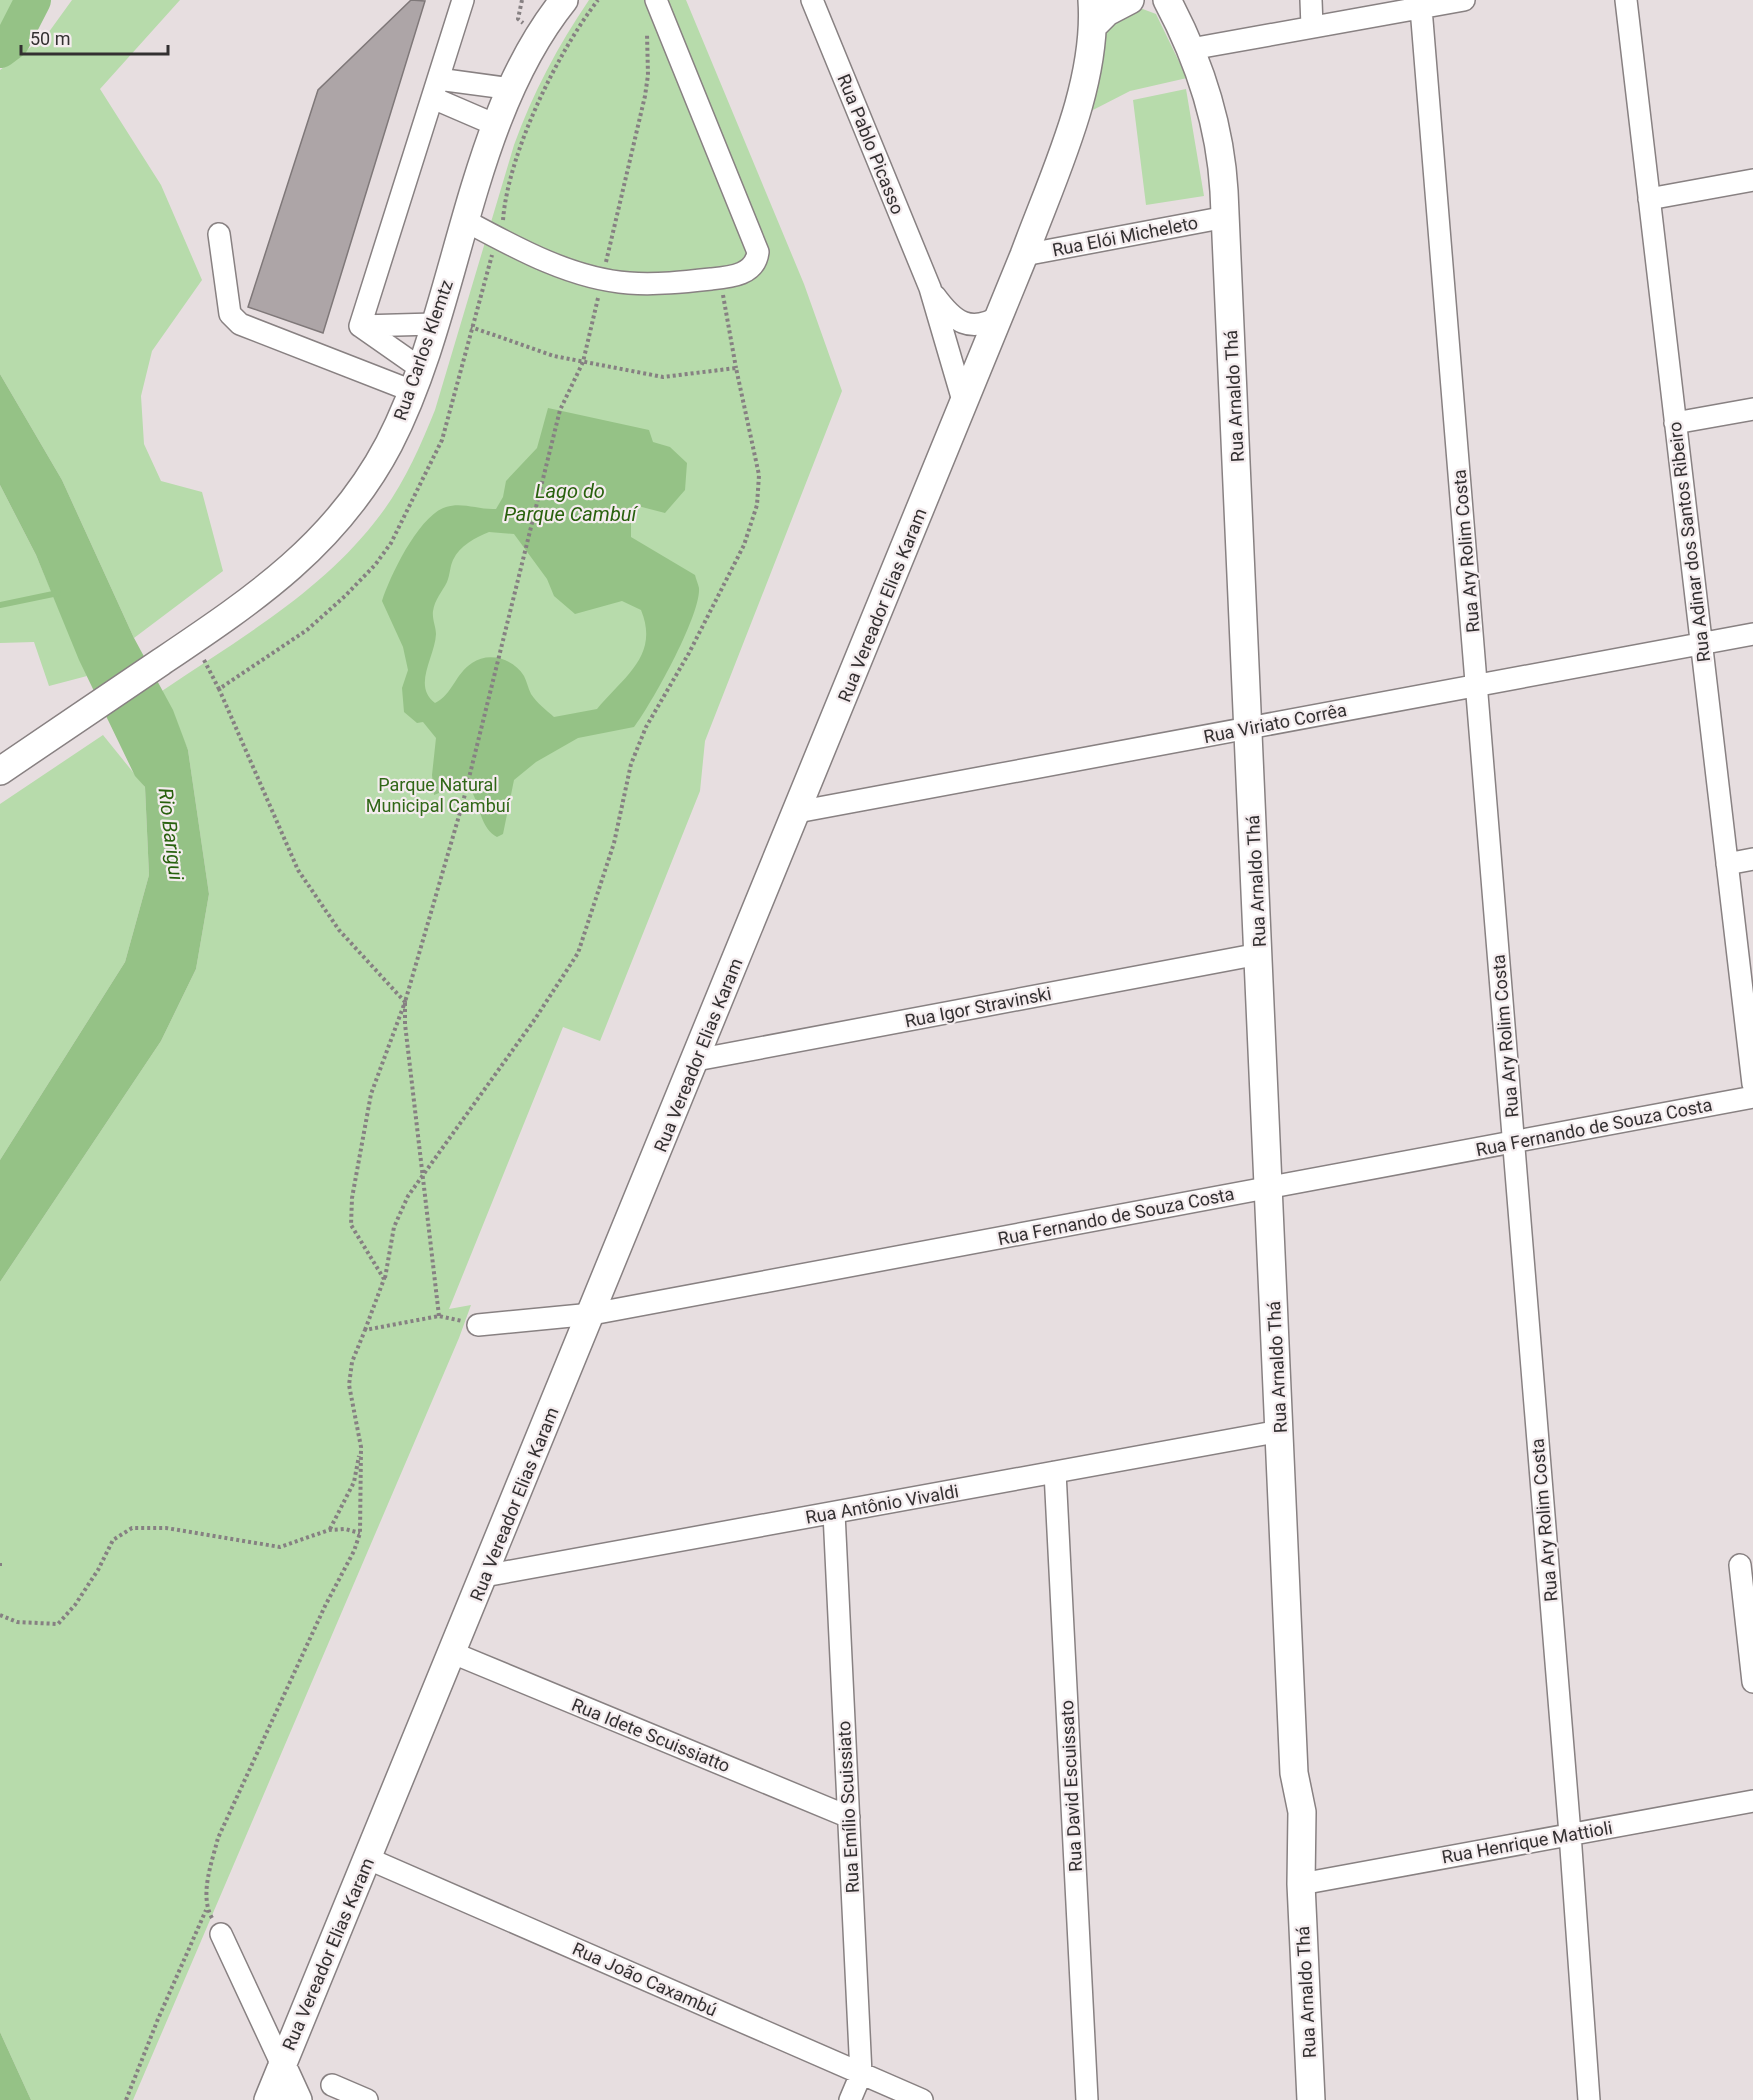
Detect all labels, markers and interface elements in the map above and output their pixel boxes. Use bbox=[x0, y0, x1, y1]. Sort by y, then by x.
scale bar bbox=[21, 18, 168, 56]
text: 50 m bbox=[30, 28, 70, 49]
street label: Rua Pablo Picasso bbox=[833, 71, 909, 217]
street label: Rua Elói Micheleto bbox=[1050, 212, 1200, 260]
street label: Rua Carlos Klemtz bbox=[389, 277, 457, 423]
street label: Rua Arnaldo Thá bbox=[1220, 329, 1248, 463]
street label: Rua Adinar dos Santos Ribeiro bbox=[1664, 421, 1714, 663]
street label: Rua Ary Rolim Costa bbox=[1448, 469, 1484, 633]
water label: Lago do Parque Cambuí bbox=[504, 479, 638, 526]
street label: Rua Vereador Elias Karam bbox=[833, 505, 931, 705]
street label: Rua Viriato Corrêa bbox=[1202, 699, 1348, 747]
park label: Parque Natural Municipal Cambuí bbox=[366, 774, 511, 816]
water label: Rio Barigui bbox=[153, 786, 189, 882]
street label: Rua Arnaldo Thá bbox=[1242, 814, 1270, 948]
street label: Rua Ary Rolim Costa bbox=[1487, 954, 1523, 1118]
street label: Rua Vereador Elias Karam bbox=[649, 955, 747, 1155]
street label: Rua Igor Stravinski bbox=[903, 982, 1053, 1032]
street label: Rua Fernando de Souza Costa bbox=[1474, 1094, 1714, 1160]
street label: Rua Fernando de Souza Costa bbox=[996, 1183, 1236, 1249]
street label: Rua Arnaldo Thá bbox=[1263, 1300, 1291, 1434]
street label: Rua Vereador Elias Karam bbox=[465, 1404, 563, 1604]
street label: Rua Ary Rolim Costa bbox=[1526, 1438, 1562, 1602]
street label: Rua Antônio Vivaldi bbox=[804, 1480, 960, 1528]
street label: Rua Idete Scuissiatto bbox=[569, 1694, 733, 1776]
street label: Rua David Escuissato bbox=[1056, 1700, 1086, 1872]
street label: Rua Emílio Scuissiato bbox=[833, 1720, 863, 1894]
street label: Rua Henrique Mattioli bbox=[1440, 1817, 1614, 1867]
street label: Rua Vereador Elias Karam bbox=[278, 1855, 378, 2053]
street label: Rua Arnaldo Thá bbox=[1292, 1925, 1320, 2059]
street label: Rua João Caxambú bbox=[569, 1938, 721, 2020]

